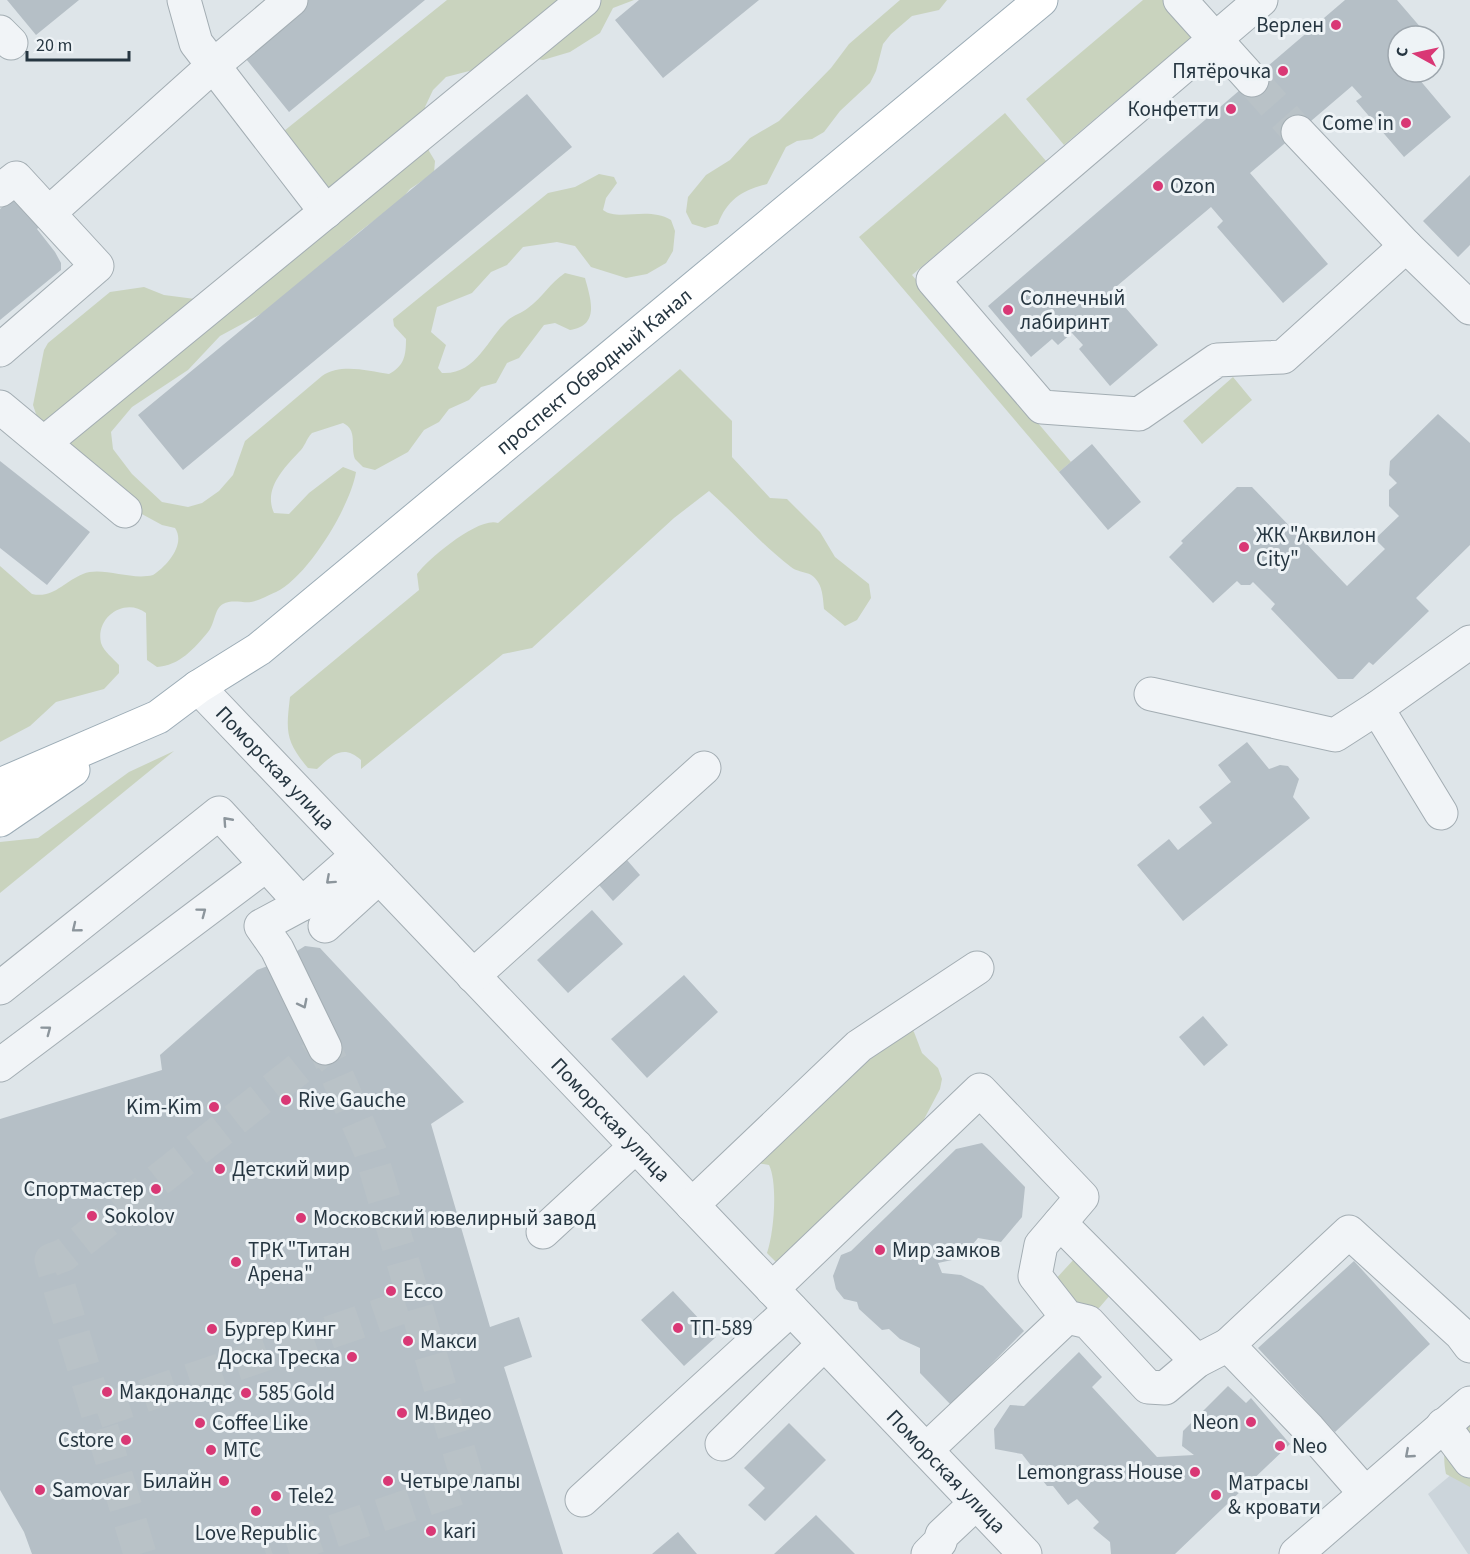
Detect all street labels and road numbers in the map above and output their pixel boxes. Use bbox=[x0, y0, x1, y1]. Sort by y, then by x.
street label: проспект Обводный Канал bbox=[489, 281, 699, 462]
street label: Поморская улица bbox=[209, 699, 342, 837]
street label: Поморская улица bbox=[544, 1051, 677, 1189]
street label: Поморская улица bbox=[880, 1403, 1013, 1540]

